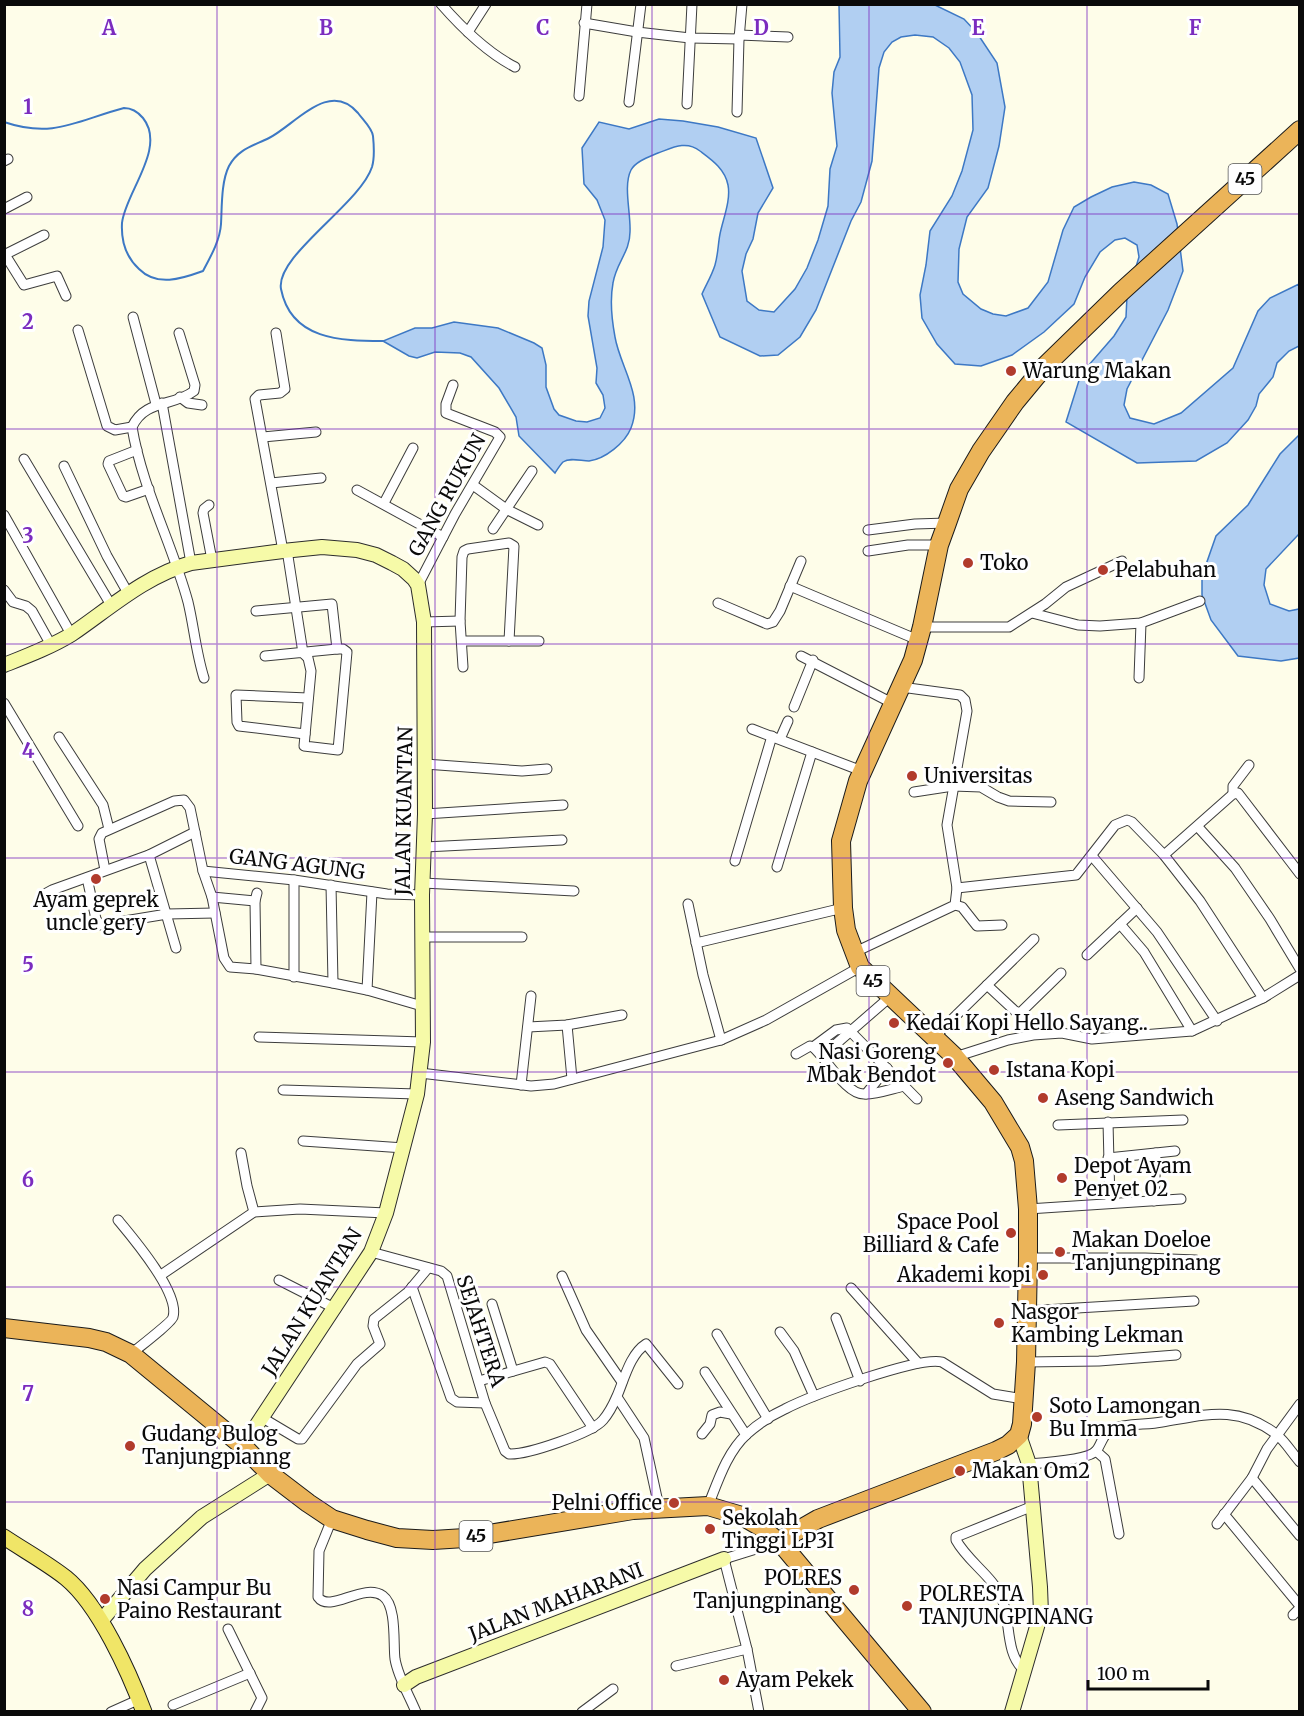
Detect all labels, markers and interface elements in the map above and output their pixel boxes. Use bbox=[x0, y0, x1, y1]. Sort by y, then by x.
text: A bbox=[101, 15, 117, 40]
text: B bbox=[319, 15, 333, 40]
text: C bbox=[536, 15, 550, 40]
text: D bbox=[753, 15, 769, 40]
text: E bbox=[971, 15, 985, 40]
text: F bbox=[1189, 15, 1202, 40]
text: 1 bbox=[23, 94, 33, 119]
road number: 45 bbox=[1228, 164, 1262, 194]
text: 2 bbox=[22, 309, 34, 334]
place label: Warung Makan bbox=[1022, 358, 1171, 383]
marker: Warung Makan bbox=[1004, 364, 1018, 378]
street label: GANG RUKUN bbox=[403, 429, 491, 560]
text: 3 bbox=[22, 523, 34, 548]
place label: Toko bbox=[980, 550, 1029, 575]
marker: Toko bbox=[961, 556, 975, 570]
place label: Pelabuhan bbox=[1115, 557, 1216, 582]
marker: Pelabuhan bbox=[1096, 563, 1110, 577]
street label: JALAN KUANTAN bbox=[390, 726, 417, 897]
text: 4 bbox=[22, 738, 35, 763]
place label: Universitas bbox=[924, 763, 1033, 788]
marker: Universitas bbox=[905, 769, 919, 783]
street label: GANG AGUNG bbox=[228, 843, 367, 884]
marker: Ayam geprek uncle gery bbox=[89, 872, 103, 886]
place label: Ayam geprek uncle gery bbox=[32, 887, 159, 935]
text: 5 bbox=[22, 952, 34, 977]
road number: 45 bbox=[856, 966, 890, 996]
place label: Kedai Kopi Hello Sayang.. bbox=[906, 1010, 1148, 1035]
marker: Kedai Kopi Hello Sayang.. bbox=[887, 1016, 901, 1030]
place label: Nasi Goreng Mbak Bendot bbox=[807, 1039, 936, 1087]
marker: Nasi Goreng Mbak Bendot bbox=[941, 1056, 955, 1070]
place label: Istana Kopi bbox=[1006, 1057, 1115, 1082]
marker: Istana Kopi bbox=[987, 1063, 1001, 1077]
place label: Aseng Sandwich bbox=[1054, 1085, 1214, 1110]
marker: Aseng Sandwich bbox=[1036, 1091, 1050, 1105]
place label: Depot Ayam Penyet 02 bbox=[1074, 1153, 1192, 1201]
text: 6 bbox=[22, 1167, 34, 1192]
marker: Depot Ayam Penyet 02 bbox=[1055, 1171, 1069, 1185]
place label: Space Pool Billiard & Cafe bbox=[863, 1209, 999, 1257]
street label: JALAN KUANTAN bbox=[256, 1223, 367, 1381]
marker: Space Pool Billiard & Cafe bbox=[1004, 1226, 1018, 1240]
place label: Makan Doeloe Tanjungpinang bbox=[1072, 1227, 1221, 1275]
marker: Makan Doeloe Tanjungpinang bbox=[1053, 1245, 1067, 1259]
place label: Akademi kopi bbox=[896, 1262, 1031, 1287]
marker: Akademi kopi bbox=[1036, 1268, 1050, 1282]
street label: SEJAHTERA bbox=[452, 1272, 512, 1391]
place label: Nasgor Kambing Lekman bbox=[1011, 1299, 1183, 1347]
marker: Nasgor Kambing Lekman bbox=[992, 1316, 1006, 1330]
text: 7 bbox=[22, 1381, 34, 1406]
place label: Soto Lamongan Bu Imma bbox=[1049, 1393, 1201, 1441]
marker: Soto Lamongan Bu Imma bbox=[1030, 1410, 1044, 1424]
place label: Gudang Bulog Tanjungpianng bbox=[142, 1421, 291, 1469]
marker: Gudang Bulog Tanjungpianng bbox=[123, 1439, 137, 1453]
place label: Makan Om2 bbox=[972, 1458, 1090, 1483]
marker: Makan Om2 bbox=[953, 1464, 967, 1478]
place label: Pelni Office bbox=[551, 1490, 662, 1515]
marker: Pelni Office bbox=[667, 1496, 681, 1510]
place label: Sekolah Tinggi LP3I bbox=[722, 1505, 834, 1553]
road number: 45 bbox=[460, 1521, 492, 1551]
marker: Sekolah Tinggi LP3I bbox=[703, 1522, 717, 1536]
street label: JALAN MAHARANI bbox=[464, 1557, 647, 1647]
place label: POLRES Tanjungpinang bbox=[693, 1565, 842, 1613]
place label: Nasi Campur Bu Paino Restaurant bbox=[117, 1575, 282, 1623]
place label: POLRESTA TANJUNGPINANG bbox=[919, 1581, 1093, 1629]
marker: POLRES Tanjungpinang bbox=[847, 1583, 861, 1597]
marker: Nasi Campur Bu Paino Restaurant bbox=[98, 1592, 112, 1606]
text: 8 bbox=[22, 1596, 34, 1621]
marker: POLRESTA TANJUNGPINANG bbox=[900, 1599, 914, 1613]
scale bar bbox=[1088, 1653, 1208, 1691]
text: 100 m bbox=[1097, 1662, 1150, 1685]
place label: Ayam Pekek bbox=[735, 1667, 854, 1692]
marker: Ayam Pekek bbox=[717, 1673, 731, 1687]

